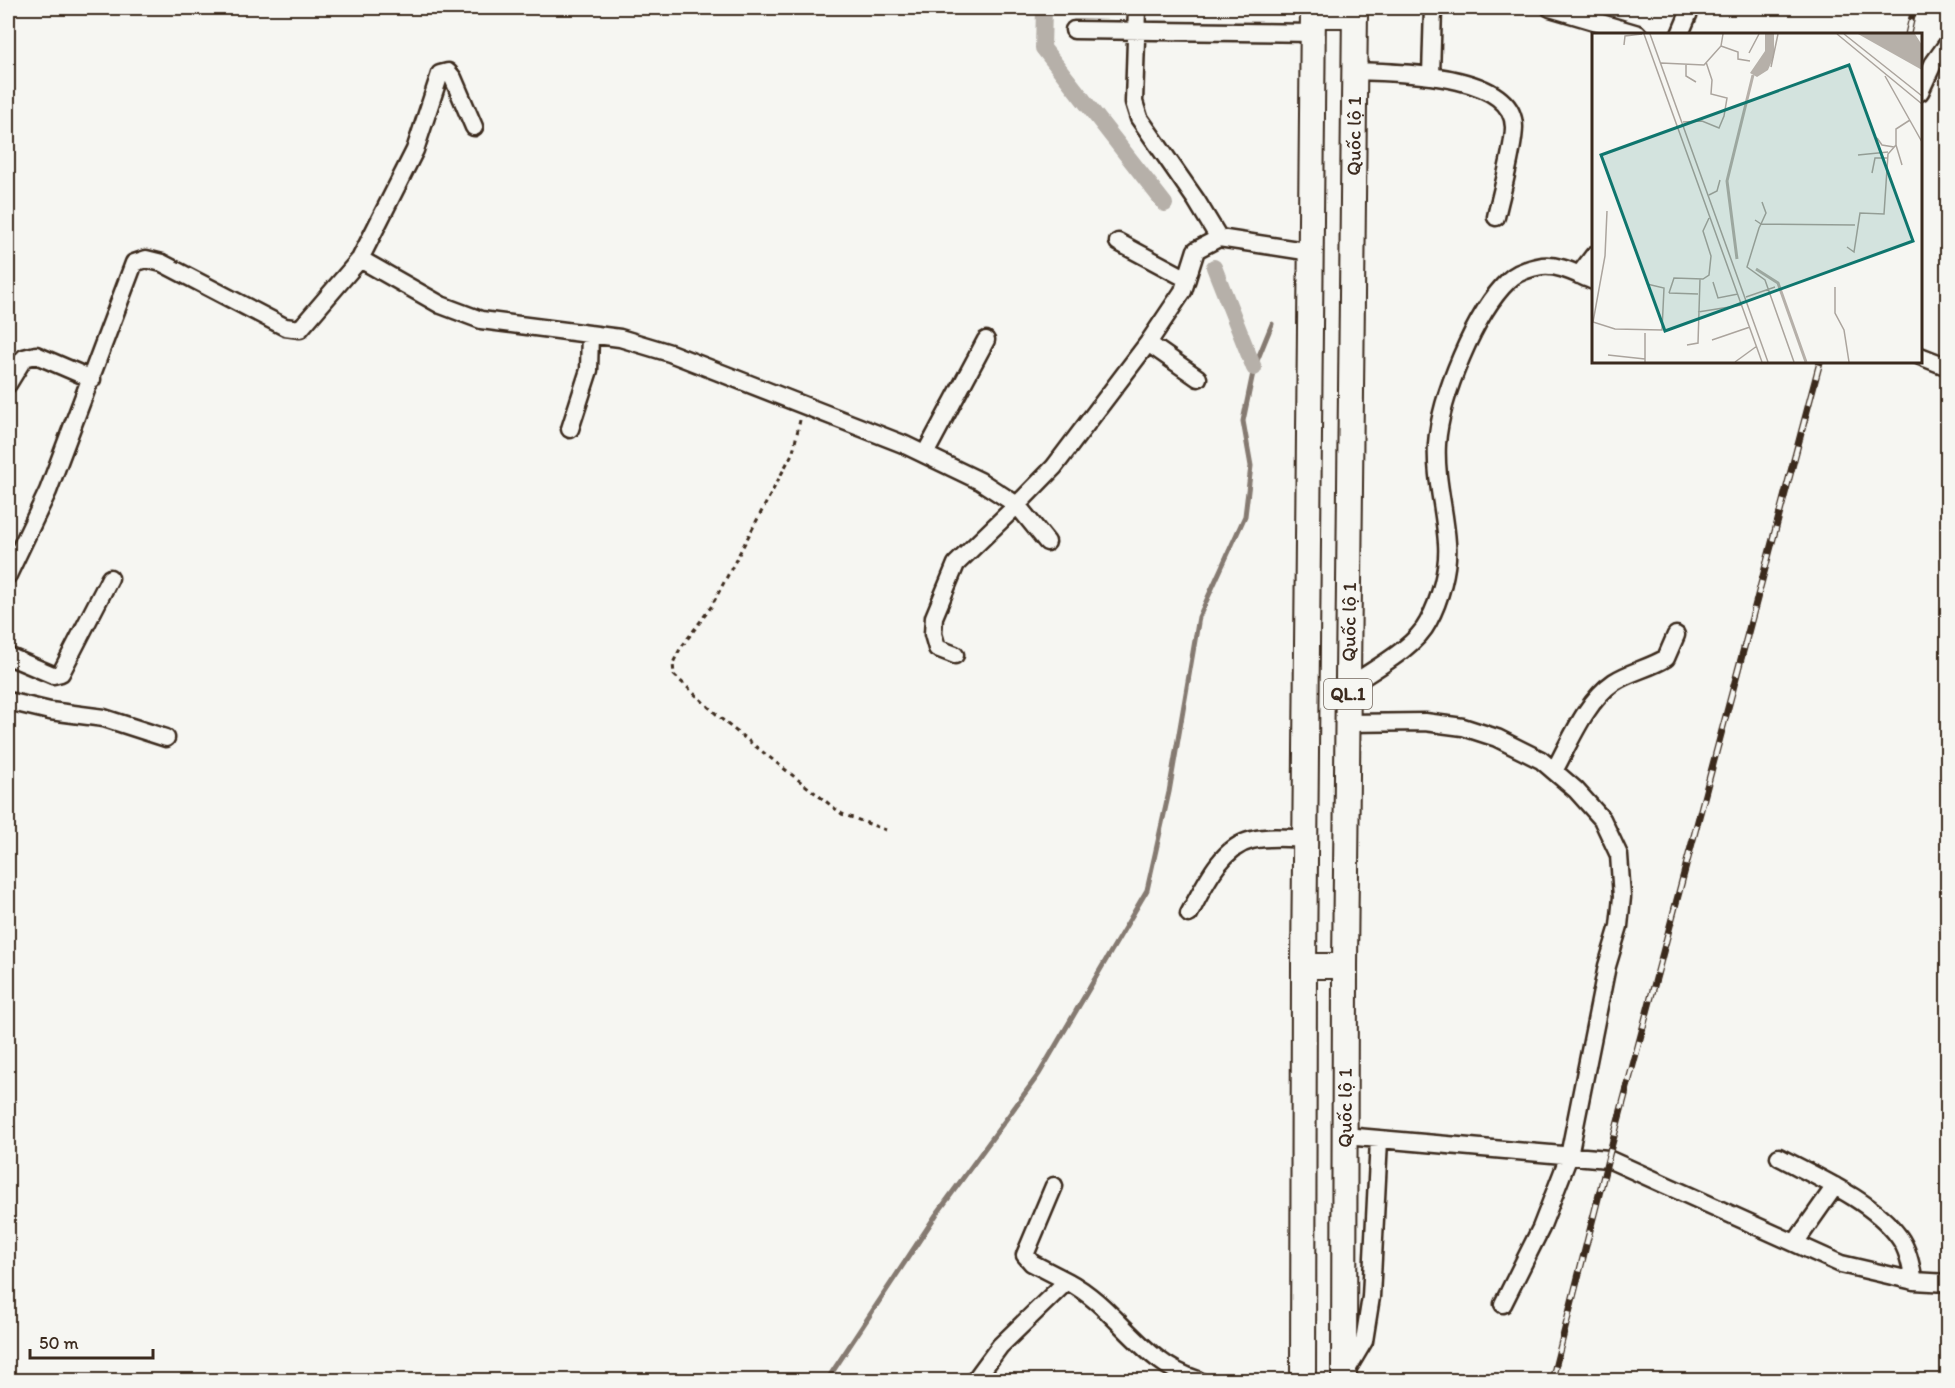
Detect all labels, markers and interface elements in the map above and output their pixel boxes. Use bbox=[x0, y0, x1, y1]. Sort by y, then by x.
inset map bbox=[1592, 33, 1922, 363]
street label: Quốc lộ 1 bbox=[1341, 96, 1366, 176]
street label: Quốc lộ 1 bbox=[1336, 582, 1361, 662]
road number: QL.1 bbox=[1324, 679, 1372, 709]
street label: Quốc lộ 1 bbox=[1333, 1068, 1357, 1148]
scale bar bbox=[30, 1322, 153, 1360]
text: 50 m bbox=[39, 1332, 79, 1354]

